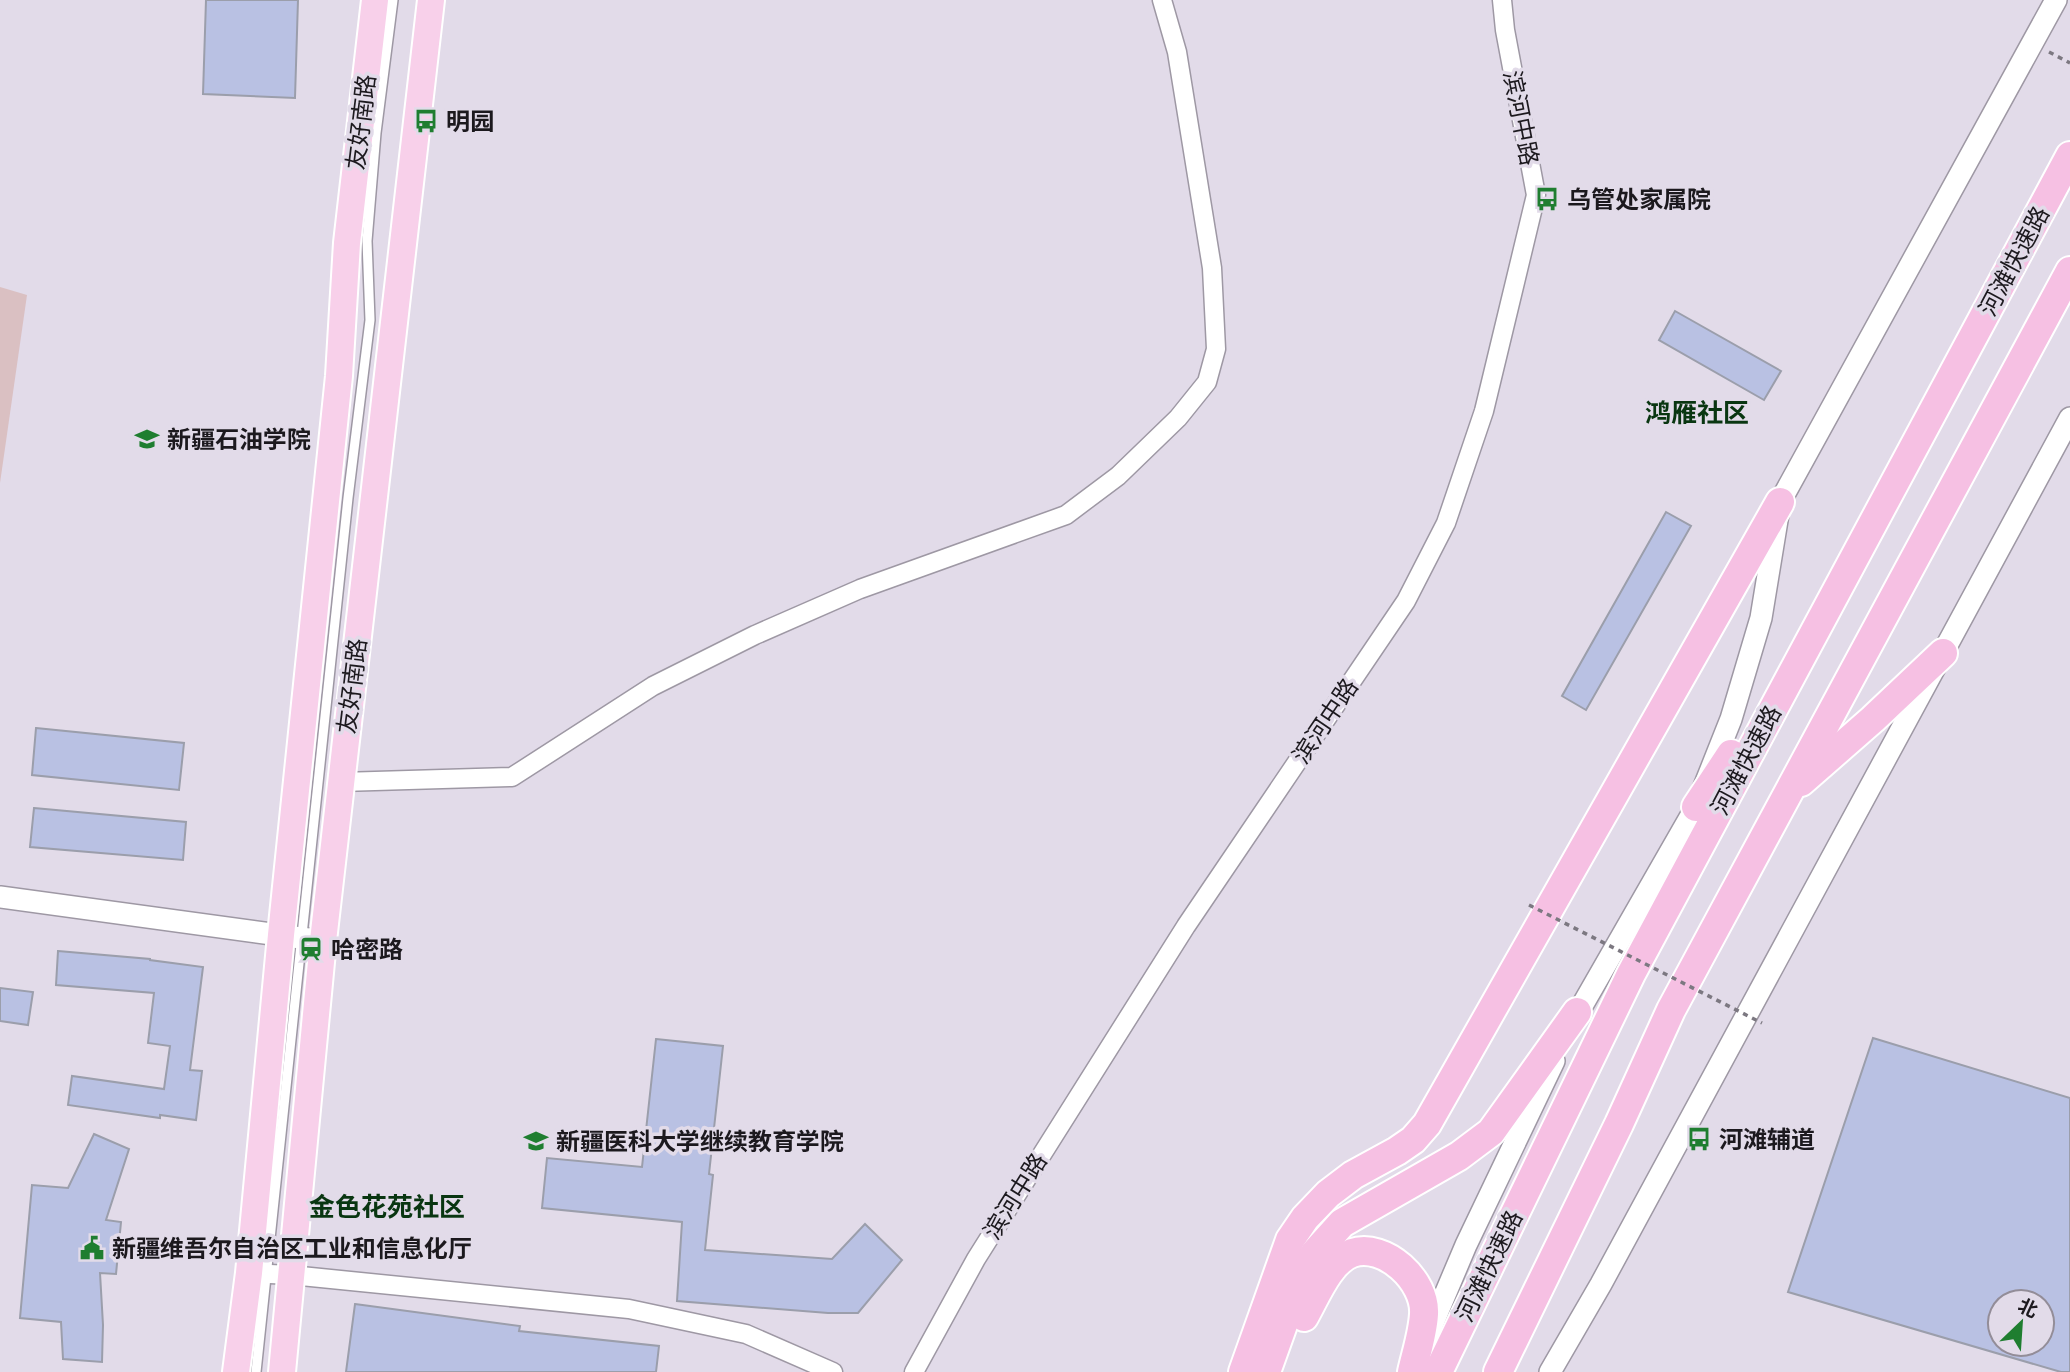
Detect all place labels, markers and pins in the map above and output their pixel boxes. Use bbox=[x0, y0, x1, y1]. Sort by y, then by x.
bus stop icon: 明园 bbox=[412, 107, 440, 135]
place label: 明园 bbox=[446, 108, 494, 135]
bus stop icon: 乌管处家属院 bbox=[1533, 185, 1561, 213]
place label: 乌管处家属院 bbox=[1567, 186, 1711, 213]
school or university icon: 新疆石油学院 bbox=[133, 425, 161, 453]
place label: 新疆石油学院 bbox=[167, 426, 311, 453]
station icon: 哈密路 bbox=[297, 935, 325, 963]
place label: 哈密路 bbox=[331, 936, 403, 963]
bus stop icon: 河滩辅道 bbox=[1685, 1125, 1713, 1153]
place label: 河滩辅道 bbox=[1719, 1126, 1815, 1153]
school or university icon: 新疆医科大学继续教育学院 bbox=[522, 1127, 550, 1155]
place label: 新疆医科大学继续教育学院 bbox=[556, 1128, 844, 1155]
public building icon: 新疆维吾尔自治区工业和信息化厅 bbox=[78, 1234, 106, 1262]
place label: 新疆维吾尔自治区工业和信息化厅 bbox=[112, 1235, 472, 1262]

